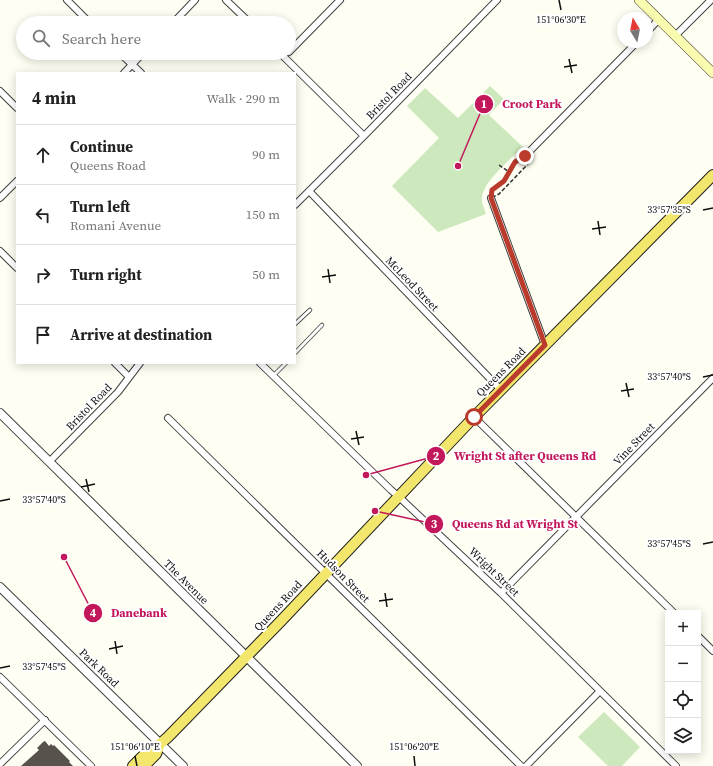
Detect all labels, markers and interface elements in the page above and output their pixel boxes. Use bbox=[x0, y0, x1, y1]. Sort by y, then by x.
north arrow bbox=[617, 12, 653, 48]
text: 151°06'30"E bbox=[536, 13, 586, 26]
search box bbox=[16, 16, 296, 60]
icon: search bbox=[30, 27, 52, 49]
text: Search here bbox=[62, 28, 141, 49]
street label: Bristol Road bbox=[363, 69, 416, 123]
text: 4 min bbox=[32, 86, 76, 110]
text: Walk · 290 m bbox=[207, 90, 280, 107]
callout: Croot Park bbox=[474, 92, 570, 116]
text: 1 bbox=[481, 96, 487, 112]
text: Croot Park bbox=[502, 96, 562, 112]
text: Continue bbox=[70, 136, 133, 157]
icon: ahead bbox=[32, 144, 54, 166]
text: 90 m bbox=[252, 146, 280, 163]
route end bbox=[516, 147, 534, 165]
text: Queens Road bbox=[70, 157, 146, 174]
text: Turn left bbox=[70, 196, 130, 217]
text: 33°57'35"S bbox=[647, 203, 691, 216]
icon: left bbox=[32, 204, 54, 226]
text: 150 m bbox=[246, 206, 280, 223]
text: Romani Avenue bbox=[70, 217, 161, 234]
street label: McLeod Street bbox=[382, 253, 442, 315]
icon: right bbox=[32, 264, 54, 286]
text: Turn right bbox=[70, 264, 142, 285]
text: 50 m bbox=[252, 266, 280, 283]
icon: arrive bbox=[32, 324, 54, 346]
text: Arrive at destination bbox=[70, 324, 212, 345]
street label: Queens Road bbox=[473, 343, 530, 400]
text: 33°57'40"S bbox=[647, 370, 691, 383]
street label: Bristol Road bbox=[63, 380, 116, 434]
route start bbox=[465, 408, 483, 426]
street label: Vine Street bbox=[610, 419, 658, 469]
callout: Wright St after Queens Rd bbox=[426, 444, 604, 468]
text: 2 bbox=[433, 448, 440, 464]
text: Wright St after Queens Rd bbox=[454, 448, 596, 464]
text: 33°57'40"S bbox=[22, 493, 66, 506]
callout: Queens Rd at Wright St bbox=[424, 512, 586, 536]
text: 3 bbox=[431, 516, 438, 532]
text: Queens Rd at Wright St bbox=[452, 516, 579, 532]
text: 33°57'45"S bbox=[647, 537, 691, 550]
street label: Wright Street bbox=[466, 544, 523, 600]
street label: Hudson Street bbox=[313, 546, 373, 606]
street label: The Avenue bbox=[160, 556, 212, 608]
street label: Queens Road bbox=[251, 577, 306, 635]
callout: Danebank bbox=[83, 601, 176, 625]
text: 4 bbox=[90, 605, 97, 621]
text: Danebank bbox=[111, 605, 168, 621]
map controls bbox=[665, 610, 701, 754]
button: + bbox=[665, 610, 701, 646]
street label: Park Road bbox=[76, 645, 123, 691]
button: − bbox=[665, 646, 701, 682]
text: 33°57'45"S bbox=[22, 660, 66, 673]
button: locate bbox=[665, 682, 701, 718]
button: layers bbox=[665, 718, 701, 754]
text: 151°06'10"E bbox=[110, 740, 160, 753]
text: 151°06'20"E bbox=[389, 740, 439, 753]

